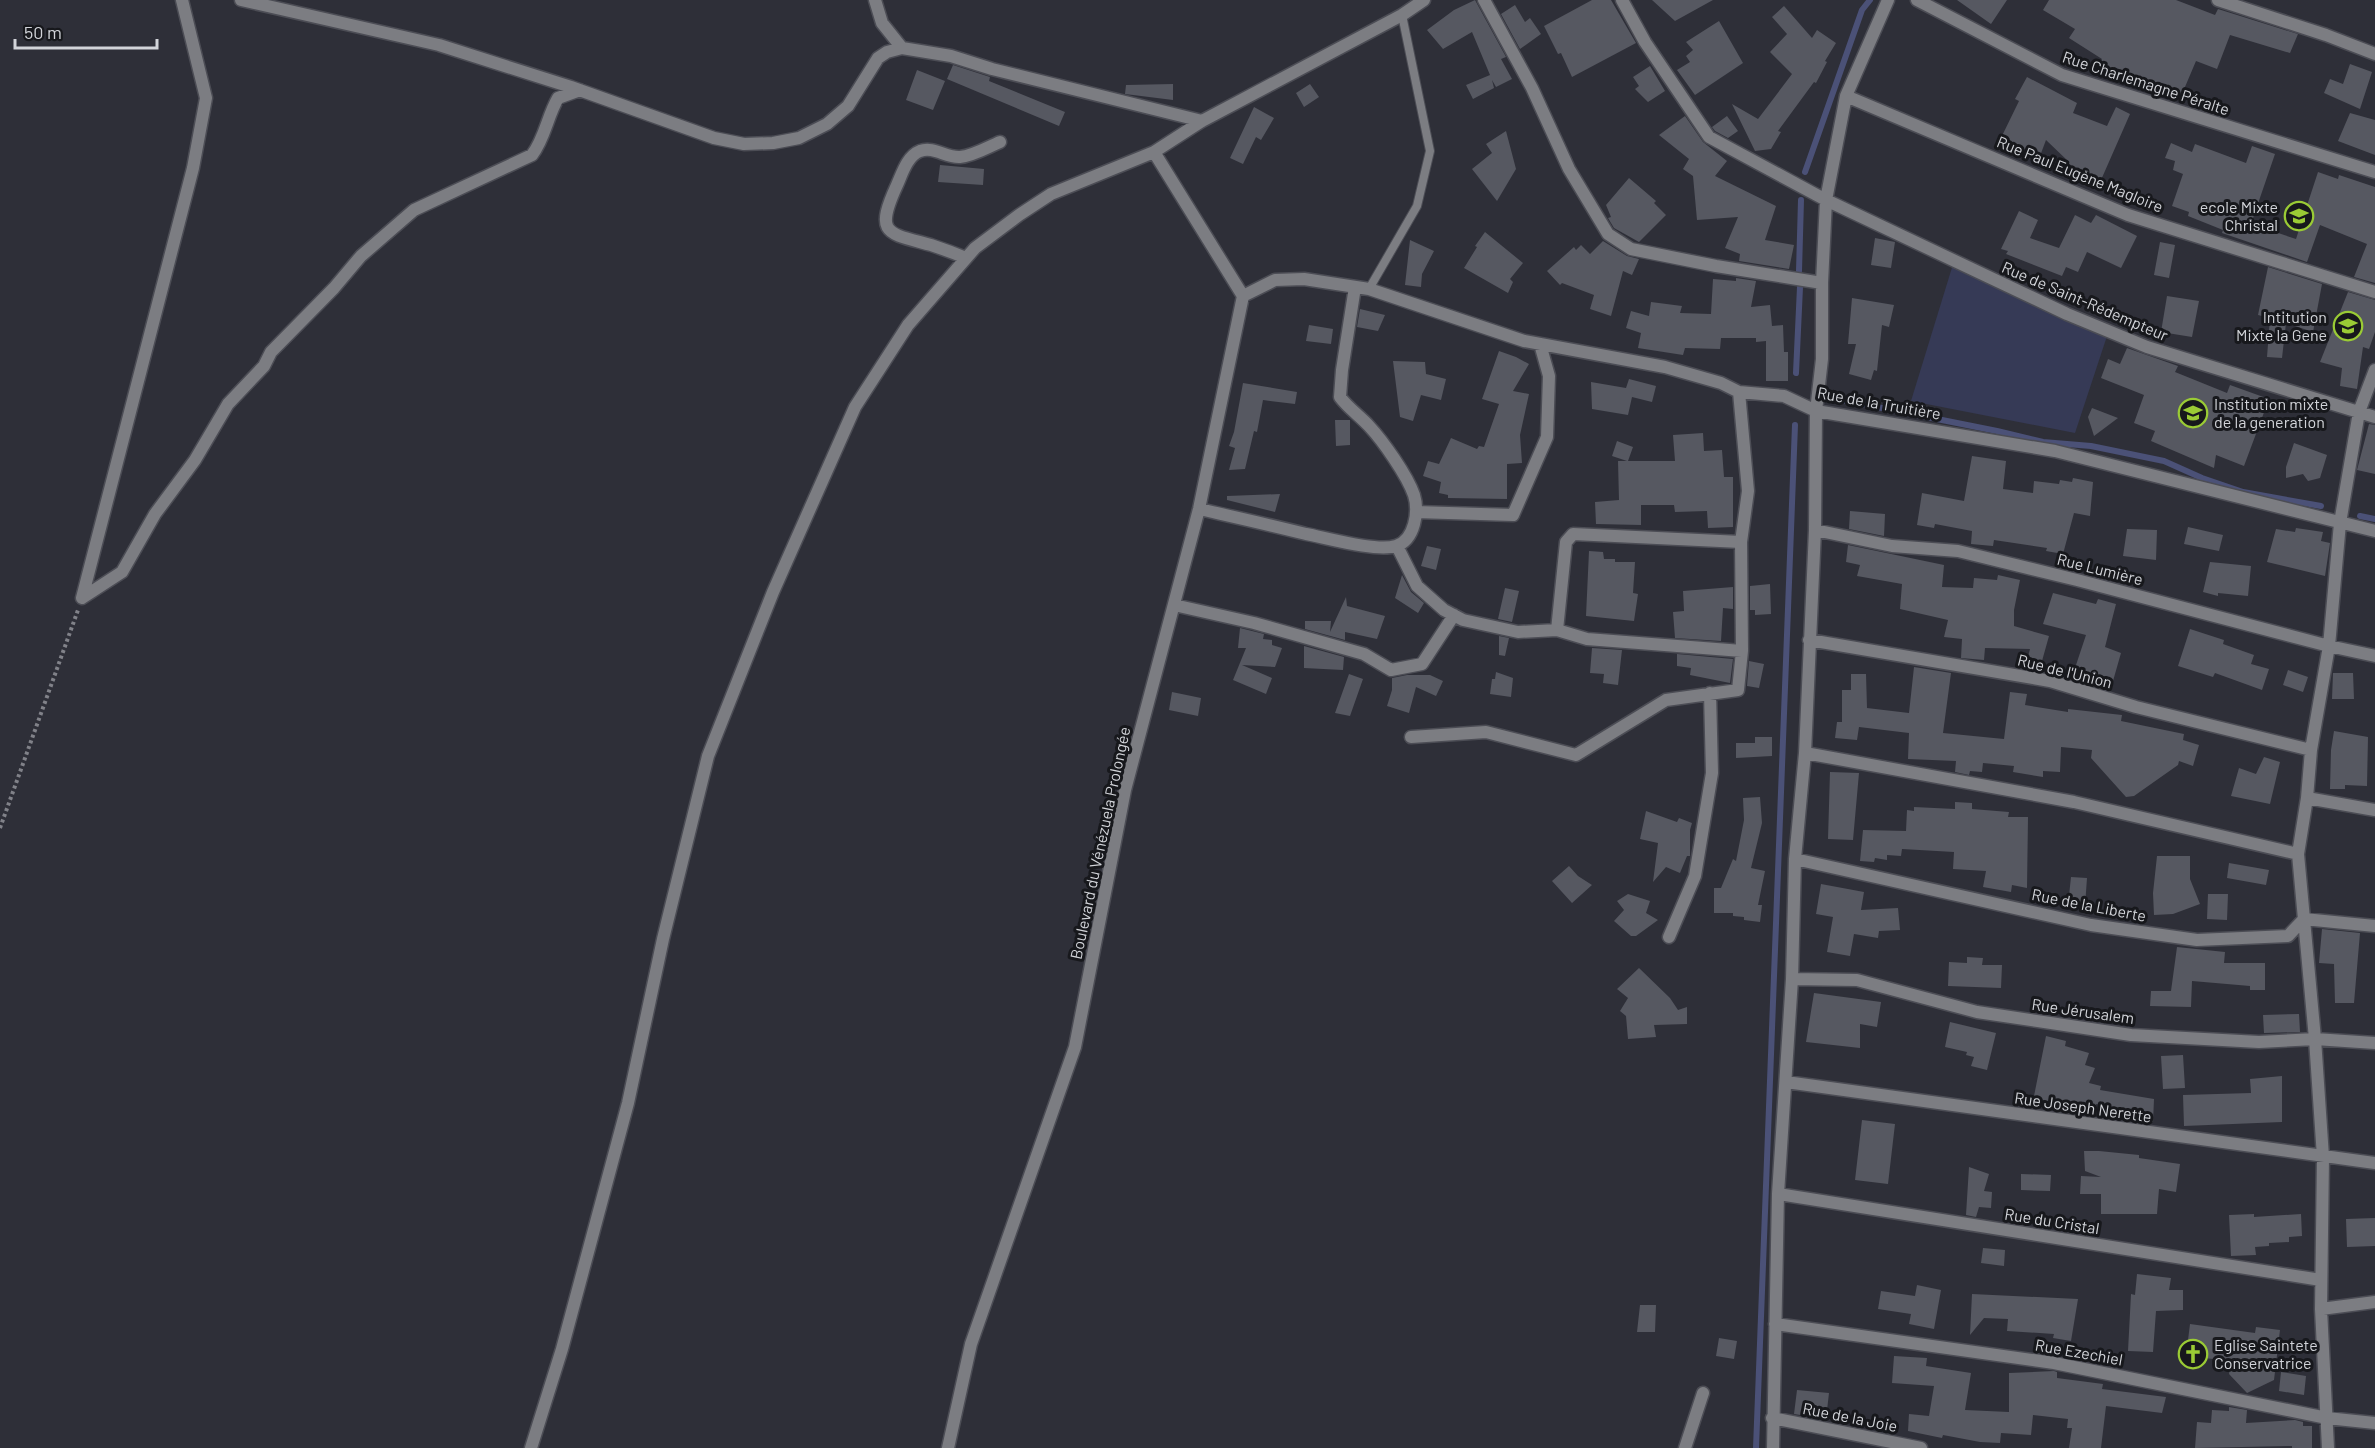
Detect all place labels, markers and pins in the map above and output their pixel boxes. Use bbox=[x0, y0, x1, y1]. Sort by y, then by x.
place label: ecole Mixte Christal bbox=[2200, 197, 2278, 234]
school or university icon: ecole Mixte Christal bbox=[2283, 200, 2315, 232]
place label: Intitution Mixte la Gene bbox=[2236, 307, 2327, 344]
school or university icon: Intitution Mixte la Gene bbox=[2332, 310, 2364, 342]
place label: Institution mixte de la generation bbox=[2214, 394, 2328, 431]
school or university icon: Institution mixte de la generation bbox=[2177, 397, 2209, 429]
place label: Eglise Saintete Conservatrice bbox=[2214, 1335, 2318, 1372]
church icon: Eglise Saintete Conservatrice bbox=[2177, 1338, 2209, 1370]

